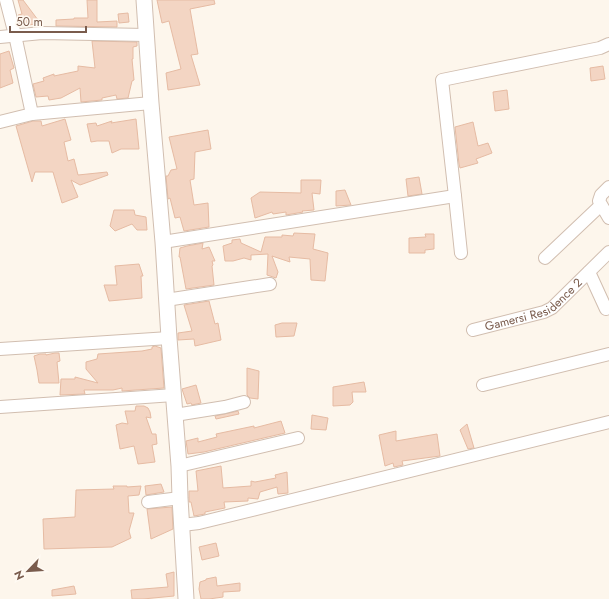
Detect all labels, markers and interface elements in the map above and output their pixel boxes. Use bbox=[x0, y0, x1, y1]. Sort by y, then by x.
scale bar bbox=[10, 8, 86, 34]
text: 50 m bbox=[16, 13, 43, 31]
street label: Gamersi Residence 2 bbox=[483, 274, 586, 336]
north arrow bbox=[8, 551, 48, 591]
text: N bbox=[10, 568, 28, 583]

